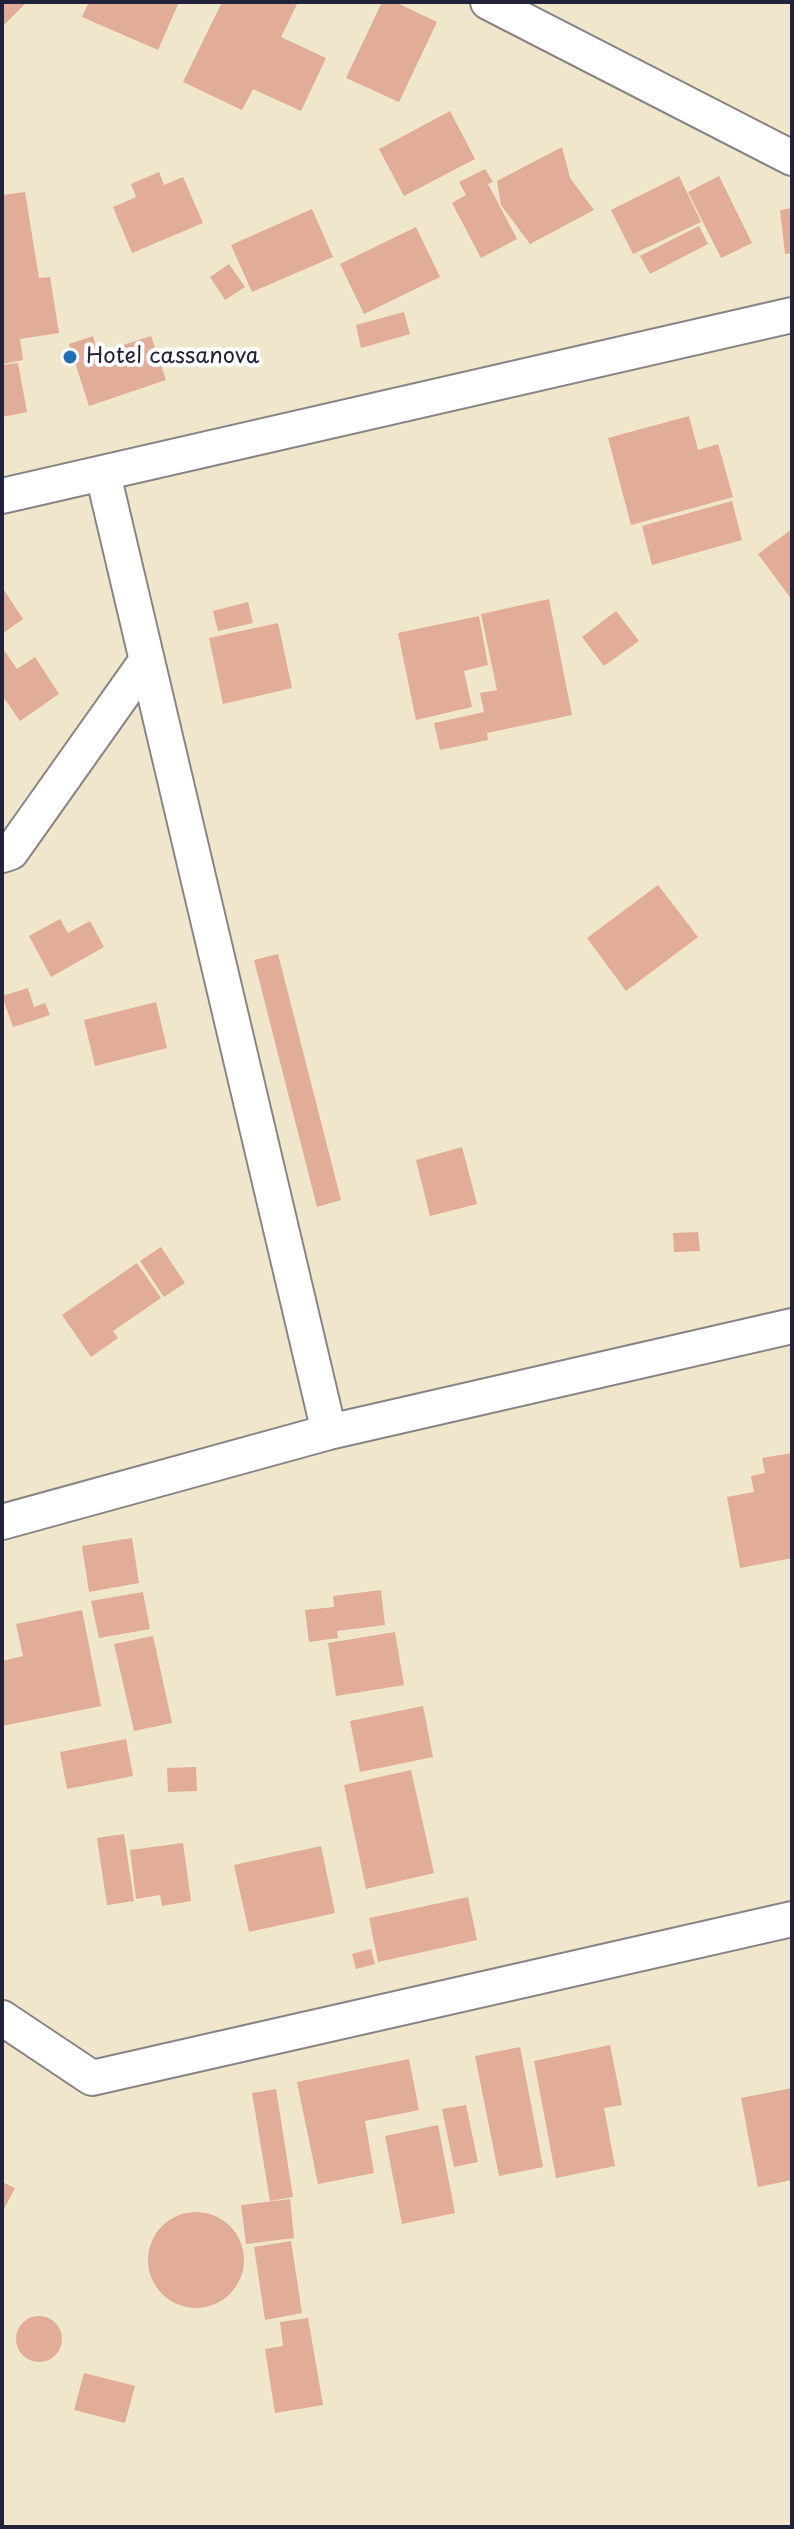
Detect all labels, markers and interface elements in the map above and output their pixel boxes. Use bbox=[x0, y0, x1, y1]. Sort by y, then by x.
place label: Hotel cassanova bbox=[86, 344, 259, 370]
marker: Hotel cassanova bbox=[61, 348, 79, 366]

